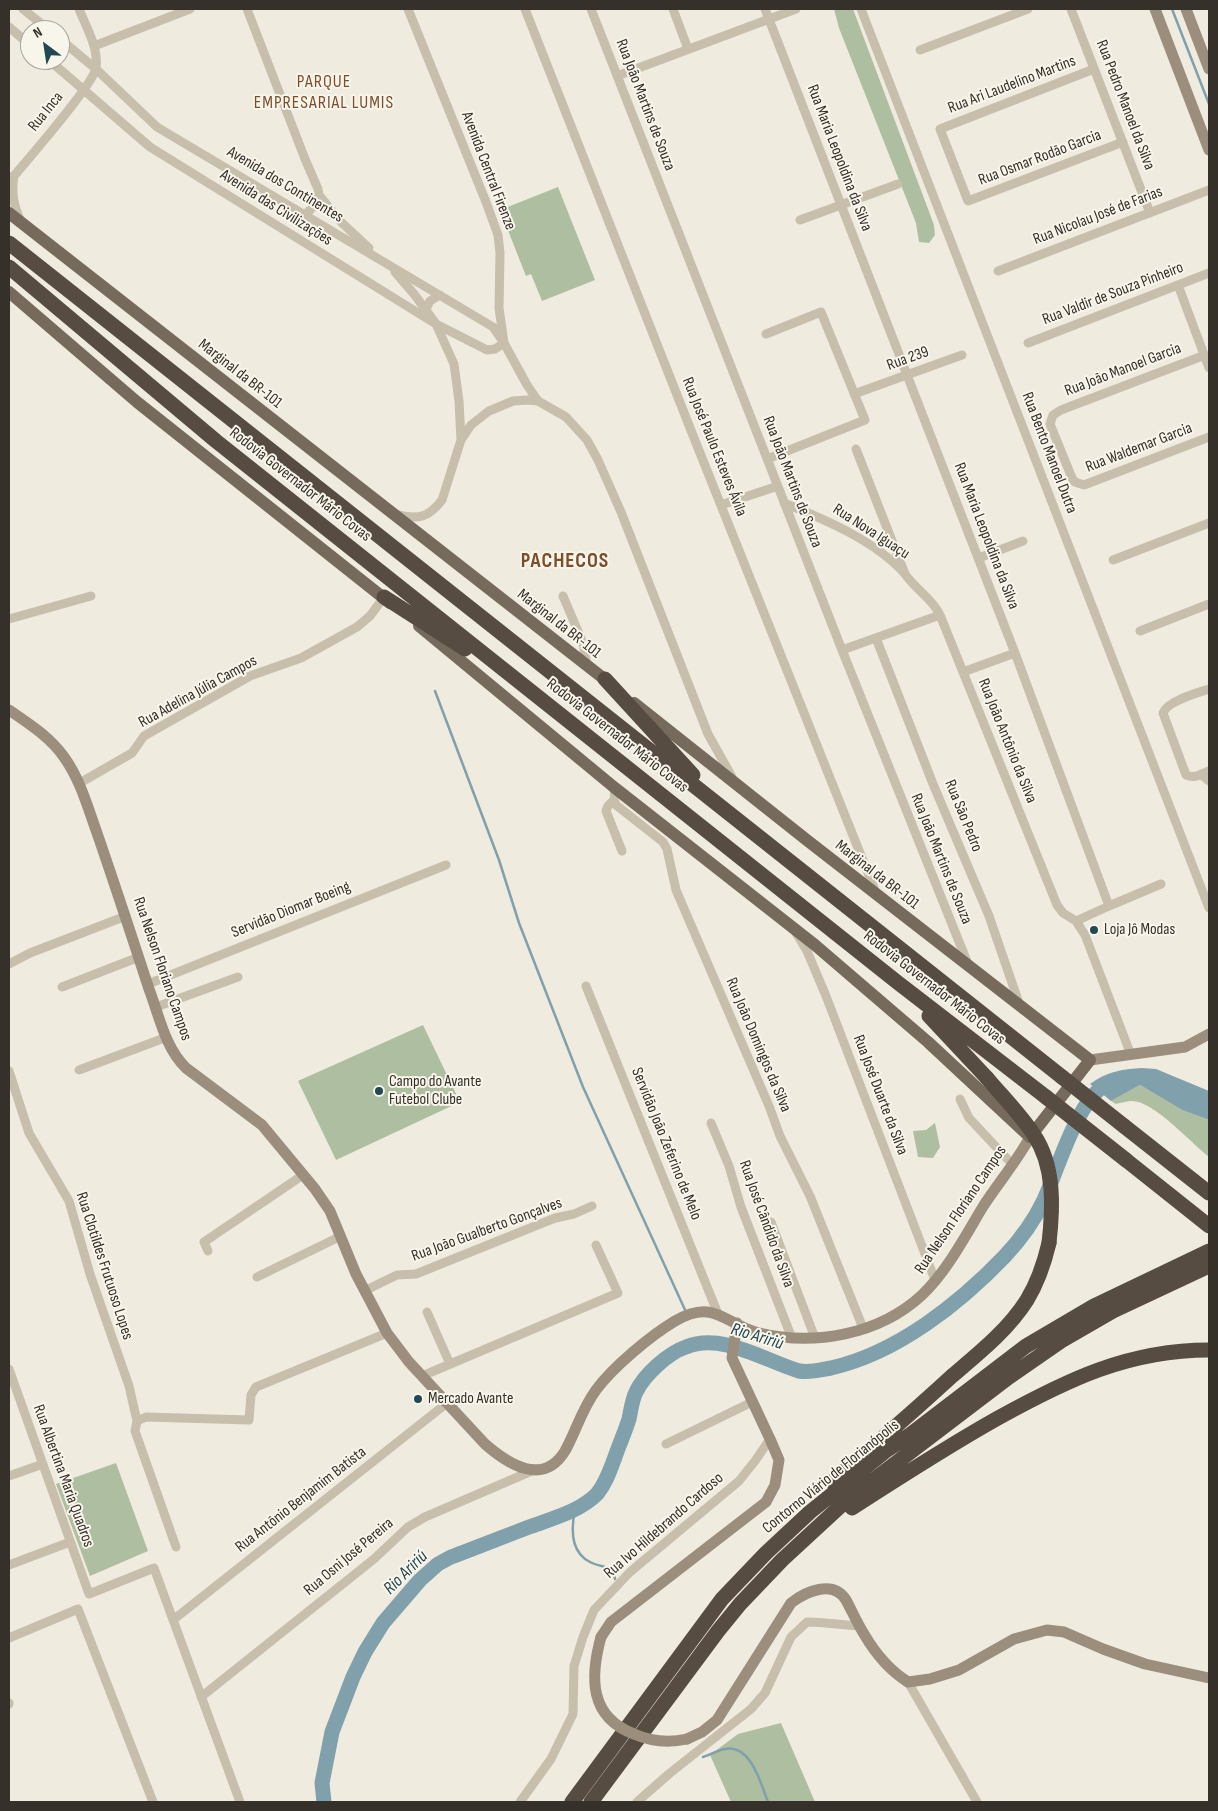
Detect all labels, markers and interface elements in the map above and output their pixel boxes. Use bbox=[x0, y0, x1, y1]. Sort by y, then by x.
north arrow bbox=[20, 20, 70, 70]
text: N bbox=[30, 23, 45, 42]
street label: Rua João Martins de Souza bbox=[611, 37, 679, 173]
street label: Rua Pedro Manoel da Silva bbox=[1091, 37, 1159, 173]
street label: Rua Ari Laudelino Martins bbox=[945, 52, 1079, 118]
district label: PARQUE EMPRESARIAL LUMIS bbox=[252, 71, 396, 114]
street label: Rua Maria Leopoldina da Silva bbox=[802, 82, 876, 234]
street label: Rua Inca bbox=[24, 88, 68, 136]
street label: Avenida Central Firenze bbox=[457, 109, 519, 233]
street label: Rua Osmar Rodão Garcia bbox=[976, 126, 1104, 190]
street label: Avenida dos Continentes bbox=[223, 143, 347, 227]
street label: Avenida das Civilizações bbox=[216, 166, 336, 250]
street label: Rua Nicolau José de Farias bbox=[1031, 182, 1165, 250]
street label: Rua Valdir de Souza Pinheiro bbox=[1040, 258, 1186, 330]
street label: Marginal da BR-101 bbox=[194, 335, 286, 413]
street label: Rua João Manoel Garcia bbox=[1062, 339, 1184, 401]
street label: Rua 239 bbox=[884, 343, 932, 375]
street label: Rua José Paulo Esteves Ávila bbox=[677, 375, 751, 519]
street label: Rua Bento Manoel Dutra bbox=[1017, 390, 1081, 516]
street label: Rua João Martins de Souza bbox=[758, 414, 826, 550]
street label: Rua Waldemar Garcia bbox=[1083, 419, 1195, 477]
street label: Rodovia Governador Mário Covas bbox=[225, 424, 375, 546]
street label: Rua Maria Leopoldina da Silva bbox=[949, 460, 1023, 612]
street label: Rua Nova Iguaçu bbox=[829, 500, 913, 564]
district label: PACHECOS bbox=[520, 549, 610, 575]
street label: Marginal da BR-101 bbox=[513, 585, 605, 663]
street label: Rua Adelina Júlia Campos bbox=[136, 652, 260, 732]
street label: Rodovia Governador Mário Covas bbox=[542, 675, 692, 797]
street label: Rua João Antônio da Silva bbox=[973, 676, 1041, 806]
street label: Rua São Pedro bbox=[940, 777, 986, 855]
street label: Rua João Martins de Souza bbox=[906, 791, 976, 927]
street label: Marginal da BR-101 bbox=[831, 836, 923, 914]
street label: Servidão Diomar Boeing bbox=[229, 877, 353, 943]
street label: Rua Nelson Floriano Campos bbox=[128, 895, 196, 1043]
place label: Loja Jô Modas bbox=[1104, 920, 1175, 940]
marker: Loja Jô Modas bbox=[1088, 924, 1100, 936]
street label: Rodovia Governador Mário Covas bbox=[859, 927, 1009, 1049]
street label: Rua João Domingos da Silva bbox=[721, 975, 795, 1115]
street label: Rua José Duarte da Silva bbox=[848, 1032, 912, 1158]
street label: Servidão João Zeferino de Melo bbox=[627, 1065, 705, 1223]
place label: Campo do Avante Futebol Clube bbox=[389, 1072, 481, 1110]
marker: Campo do Avante Futebol Clube bbox=[373, 1085, 385, 1097]
street label: Rua Nelson Floriano Campos bbox=[911, 1142, 1011, 1278]
street label: Rua José Cândido da Silva bbox=[734, 1158, 798, 1290]
street label: Rua Clotildes Frutuoso Lopes bbox=[71, 1190, 137, 1342]
street label: Rua João Gualberto Gonçalves bbox=[409, 1194, 565, 1266]
water label: Rio Aririú bbox=[728, 1319, 786, 1355]
place label: Mercado Avante bbox=[428, 1389, 513, 1409]
marker: Mercado Avante bbox=[412, 1393, 424, 1405]
street label: Rua Albertina Maria Quadros bbox=[28, 1402, 98, 1550]
street label: Contorno Viário de Florianópolis bbox=[759, 1416, 903, 1538]
street label: Rua Antônio Benjamim Batista bbox=[232, 1443, 370, 1557]
street label: Rua Ivo Hildebrando Cardoso bbox=[600, 1469, 728, 1583]
street label: Rua Osni José Pereira bbox=[300, 1514, 398, 1600]
water label: Rio Aririú bbox=[379, 1546, 433, 1600]

